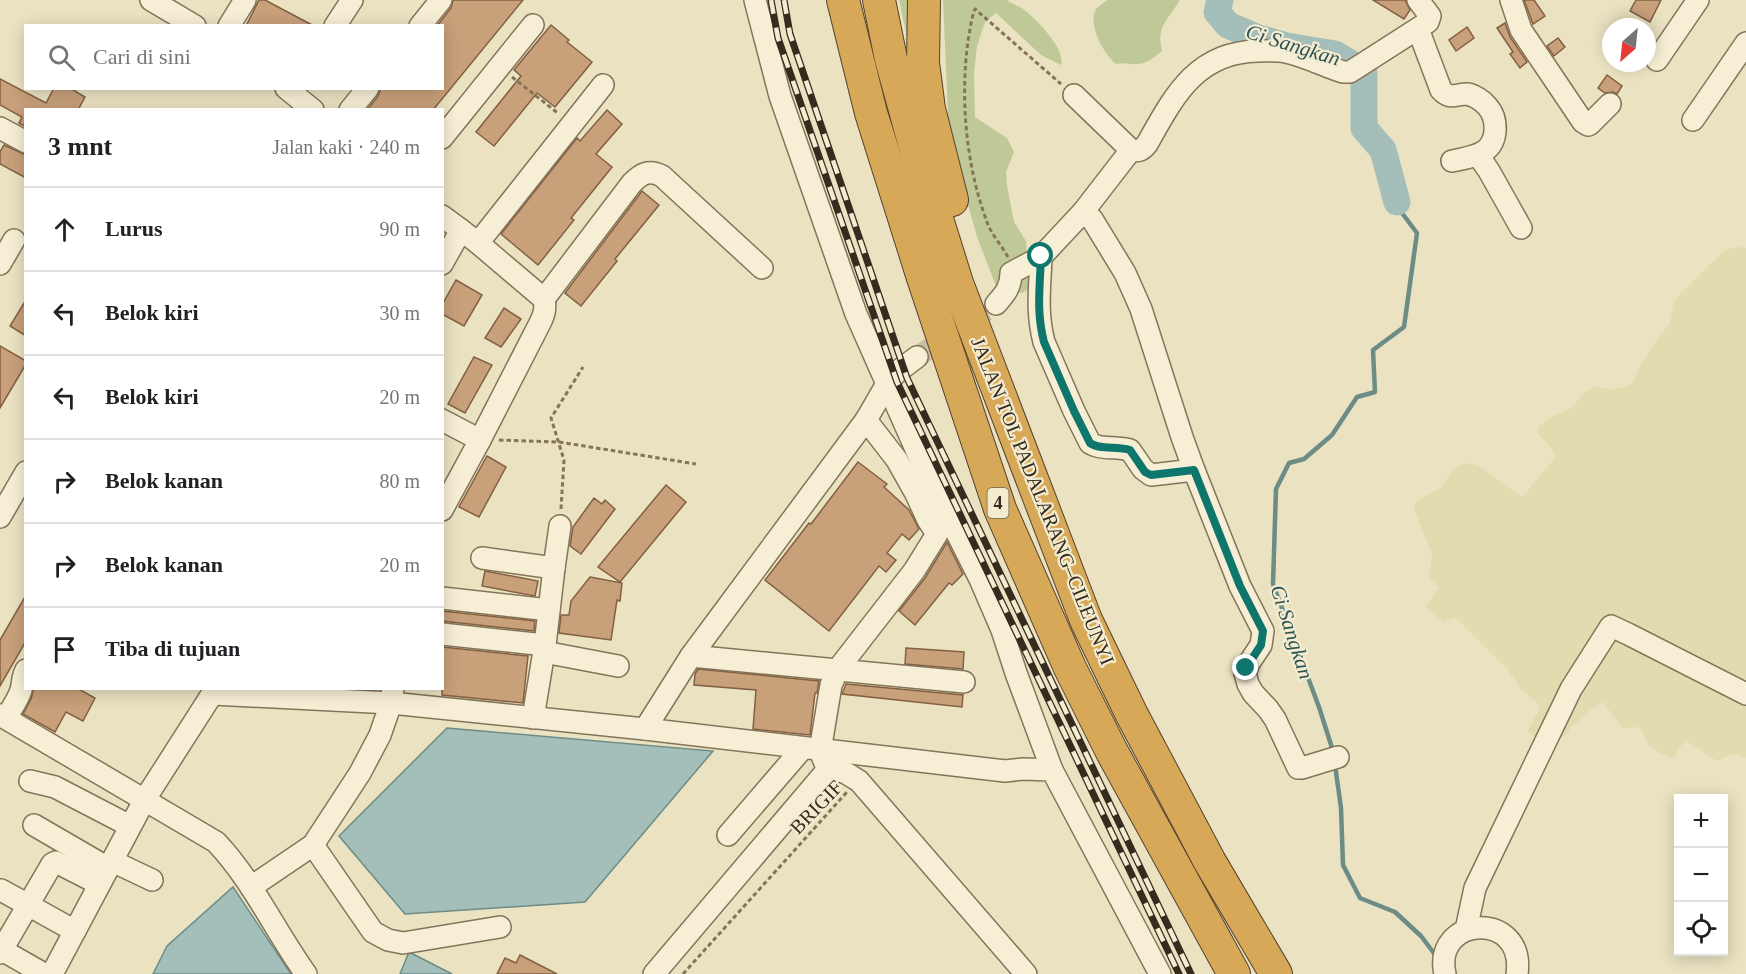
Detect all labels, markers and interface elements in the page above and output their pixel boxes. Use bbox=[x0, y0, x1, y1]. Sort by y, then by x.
north arrow bbox=[1602, 18, 1656, 72]
water label: Ci Sangkan bbox=[1243, 19, 1343, 71]
search box bbox=[24, 24, 444, 90]
icon: search bbox=[45, 41, 78, 74]
text: Cari di sini bbox=[93, 44, 191, 69]
text: 3 mnt bbox=[48, 132, 112, 161]
text: Jalan kaki · 240 m bbox=[272, 136, 420, 158]
icon: ahead bbox=[48, 213, 81, 246]
text: Lurus bbox=[105, 216, 162, 241]
text: 90 m bbox=[379, 218, 420, 240]
route start bbox=[1027, 242, 1053, 268]
icon: left bbox=[48, 297, 81, 330]
text: Belok kiri bbox=[105, 300, 199, 325]
text: 30 m bbox=[379, 302, 420, 324]
street label: JALAN TOL PADALARANG–CILEUNYI bbox=[967, 334, 1119, 668]
icon: left bbox=[48, 381, 81, 414]
text: Belok kiri bbox=[105, 384, 199, 409]
text: 20 m bbox=[379, 386, 420, 408]
icon: right bbox=[48, 465, 81, 498]
text: Belok kanan bbox=[105, 468, 223, 493]
text: 80 m bbox=[379, 470, 420, 492]
road number: 4 bbox=[988, 488, 1008, 518]
icon: right bbox=[48, 549, 81, 582]
text: Belok kanan bbox=[105, 552, 223, 577]
text: 20 m bbox=[379, 554, 420, 576]
water label: Ci Sangkan bbox=[1266, 582, 1318, 682]
icon: arrive bbox=[48, 633, 81, 666]
text: Tiba di tujuan bbox=[105, 636, 240, 661]
route end bbox=[1232, 654, 1258, 680]
street label: BRIGIF bbox=[785, 776, 847, 838]
map controls bbox=[1674, 794, 1728, 956]
button: + bbox=[1674, 794, 1728, 848]
button: − bbox=[1674, 848, 1728, 902]
button: locate bbox=[1674, 902, 1728, 956]

